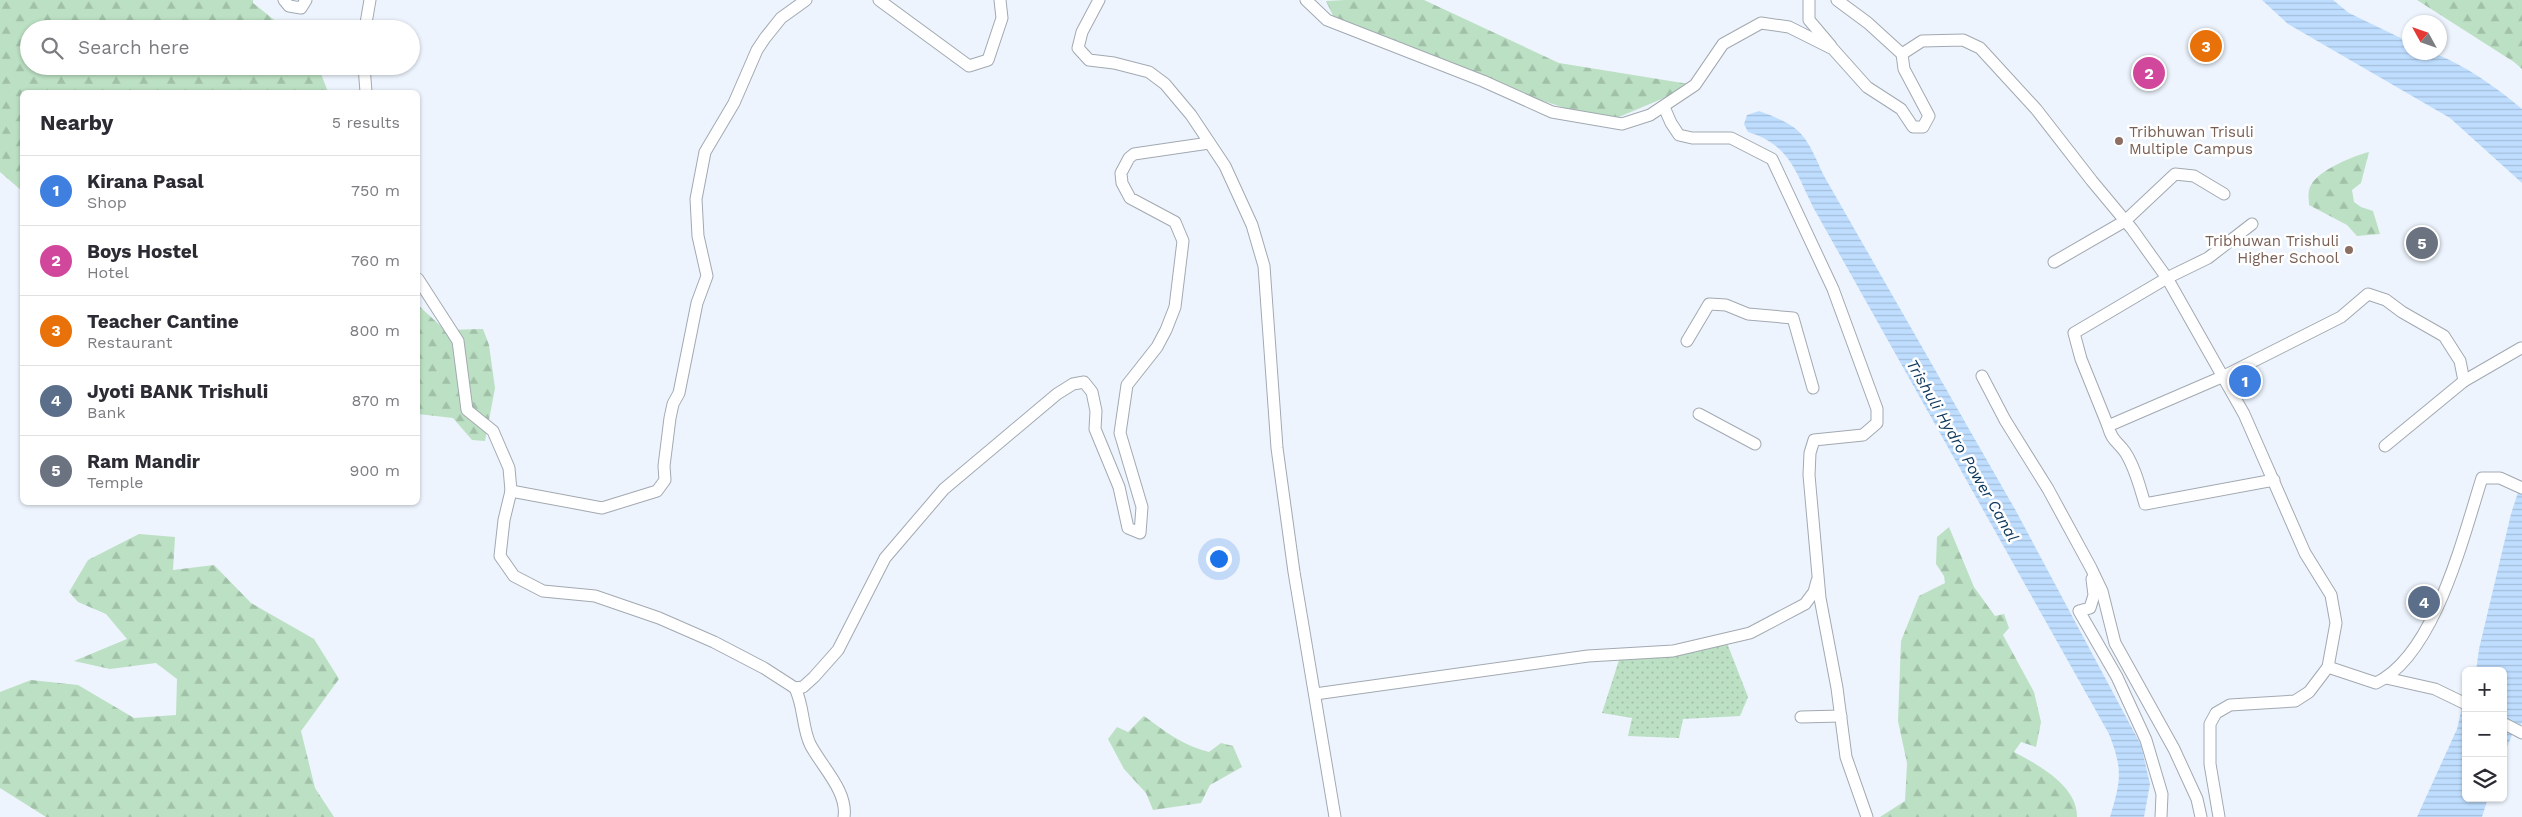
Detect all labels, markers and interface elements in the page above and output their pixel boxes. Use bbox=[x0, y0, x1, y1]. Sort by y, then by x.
north arrow bbox=[2402, 15, 2447, 60]
search box bbox=[20, 20, 420, 75]
pin: 3 bbox=[2190, 27, 2222, 65]
icon: search bbox=[38, 34, 66, 62]
text: Search here bbox=[78, 36, 189, 59]
pin: 2 bbox=[2133, 54, 2165, 92]
text: Nearby bbox=[40, 110, 113, 135]
text: 5 results bbox=[332, 113, 400, 132]
place label: Tribhuwan Trisuli Multiple Campus bbox=[2129, 123, 2254, 158]
marker: Tribhuwan Trisuli Multiple Campus bbox=[2113, 135, 2125, 147]
text: Kirana Pasal bbox=[87, 170, 204, 193]
text: 1 bbox=[53, 181, 59, 200]
text: 750 m bbox=[351, 181, 400, 200]
text: Shop bbox=[87, 193, 127, 212]
pin: 5 bbox=[2406, 224, 2438, 262]
place label: Tribhuwan Trishuli Higher School bbox=[2205, 232, 2339, 267]
text: Boys Hostel bbox=[87, 240, 198, 263]
marker: Tribhuwan Trishuli Higher School bbox=[2343, 244, 2355, 256]
text: 2 bbox=[51, 251, 61, 270]
text: 760 m bbox=[351, 251, 400, 270]
text: Hotel bbox=[87, 263, 129, 282]
text: Teacher Cantine bbox=[87, 310, 239, 333]
text: 3 bbox=[51, 321, 61, 340]
text: 800 m bbox=[350, 321, 400, 340]
text: Restaurant bbox=[87, 333, 173, 352]
water label: Trishuli Hydro Power Canal bbox=[1902, 356, 2023, 545]
pin: 1 bbox=[2229, 362, 2261, 400]
text: Jyoti BANK Trishuli bbox=[87, 380, 268, 403]
text: 4 bbox=[51, 391, 61, 410]
text: 870 m bbox=[351, 391, 400, 410]
text: Bank bbox=[87, 403, 125, 422]
text: Ram Mandir bbox=[87, 450, 200, 473]
text: 5 bbox=[51, 461, 61, 480]
text: 900 m bbox=[350, 461, 400, 480]
text: Temple bbox=[87, 473, 144, 492]
your location bbox=[1206, 546, 1232, 572]
pin: 4 bbox=[2408, 583, 2440, 621]
map controls bbox=[2462, 667, 2507, 802]
button: + bbox=[2462, 667, 2507, 712]
button: − bbox=[2462, 712, 2507, 757]
button: layers bbox=[2462, 757, 2507, 802]

